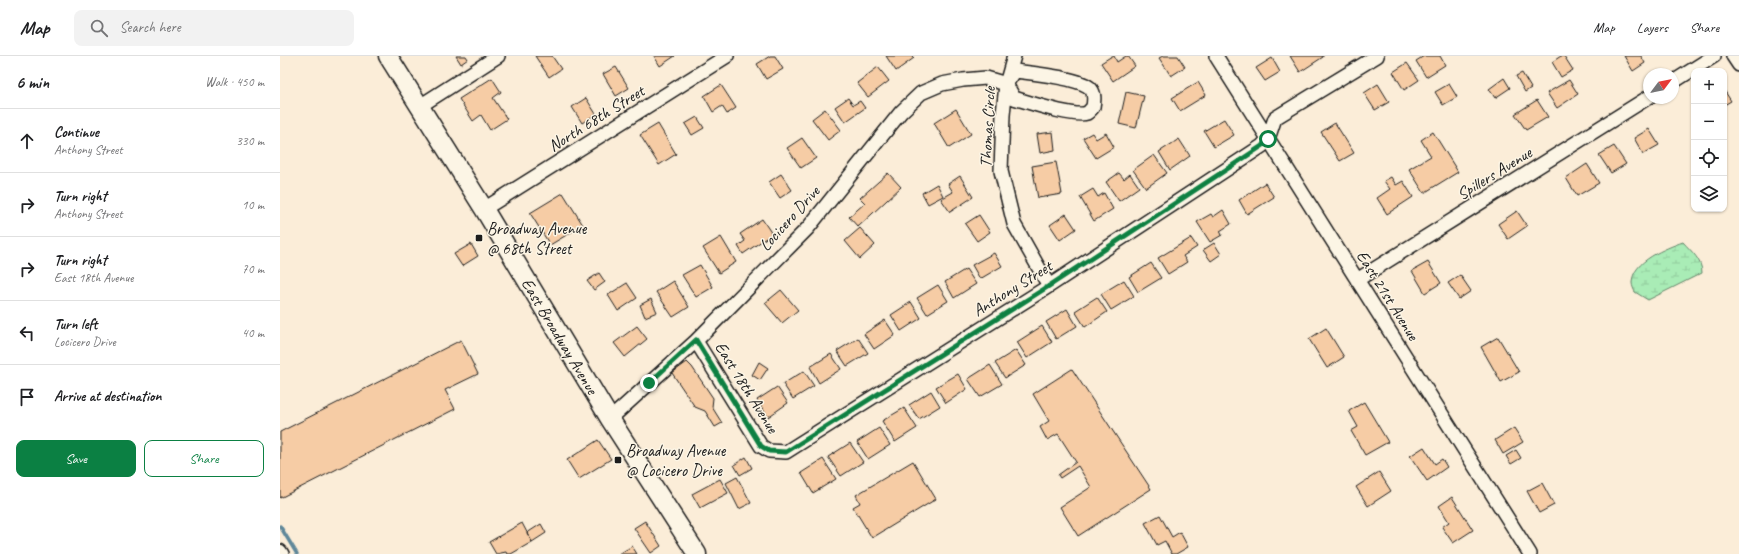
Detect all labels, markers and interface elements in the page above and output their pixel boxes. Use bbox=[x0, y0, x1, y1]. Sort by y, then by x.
search box bbox=[74, 10, 354, 46]
text: Map bbox=[20, 16, 50, 40]
icon: search bbox=[88, 17, 110, 39]
text: Search here bbox=[120, 18, 181, 37]
text: Map bbox=[1593, 19, 1615, 36]
text: Layers bbox=[1637, 19, 1668, 36]
text: Share bbox=[1690, 19, 1719, 36]
north arrow bbox=[1643, 68, 1679, 104]
map controls bbox=[1691, 68, 1727, 212]
button: + bbox=[1691, 68, 1727, 104]
text: 6 min bbox=[16, 72, 49, 93]
text: Walk · 450 m bbox=[205, 74, 264, 90]
street label: North 68th Street bbox=[544, 79, 650, 156]
street label: Thomas Circle bbox=[975, 85, 1000, 168]
button: − bbox=[1691, 104, 1727, 140]
text: Continue bbox=[54, 123, 99, 142]
icon: ahead bbox=[16, 130, 38, 152]
route start bbox=[1259, 130, 1277, 148]
text: 330 m bbox=[236, 133, 264, 149]
button: locate bbox=[1691, 140, 1727, 176]
street label: Spillers Avenue bbox=[1453, 141, 1537, 205]
text: Anthony Street bbox=[54, 142, 123, 158]
button: layers bbox=[1691, 176, 1727, 212]
street label: Locicero Drive bbox=[755, 180, 825, 255]
text: Turn right bbox=[54, 187, 107, 206]
icon: right bbox=[16, 194, 38, 216]
text: 10 m bbox=[242, 197, 264, 213]
text: Anthony Street bbox=[54, 206, 123, 222]
place label: Broadway Avenue @ 68th Street bbox=[487, 218, 588, 259]
marker: Broadway Avenue @ 68th Street bbox=[474, 233, 484, 243]
street label: East 21st Avenue bbox=[1352, 246, 1424, 345]
text: Turn right bbox=[54, 251, 107, 270]
street label: Anthony Street bbox=[969, 255, 1058, 321]
icon: right bbox=[16, 258, 38, 280]
text: 70 m bbox=[242, 261, 264, 277]
text: East 18th Avenue bbox=[54, 270, 133, 286]
street label: East Broadway Avenue bbox=[517, 274, 603, 399]
text: Turn left bbox=[54, 315, 97, 334]
icon: left bbox=[16, 322, 38, 344]
text: 40 m bbox=[242, 325, 264, 341]
text: Locicero Drive bbox=[54, 334, 116, 350]
street label: East 18th Avenue bbox=[710, 338, 784, 438]
route end bbox=[640, 374, 658, 392]
icon: arrive bbox=[16, 386, 38, 408]
text: Arrive at destination bbox=[54, 387, 161, 406]
button: Save bbox=[16, 440, 136, 477]
button: Share bbox=[144, 440, 264, 477]
place label: Broadway Avenue @ Locicero Drive bbox=[626, 440, 727, 481]
marker: Broadway Avenue @ Locicero Drive bbox=[613, 455, 623, 465]

